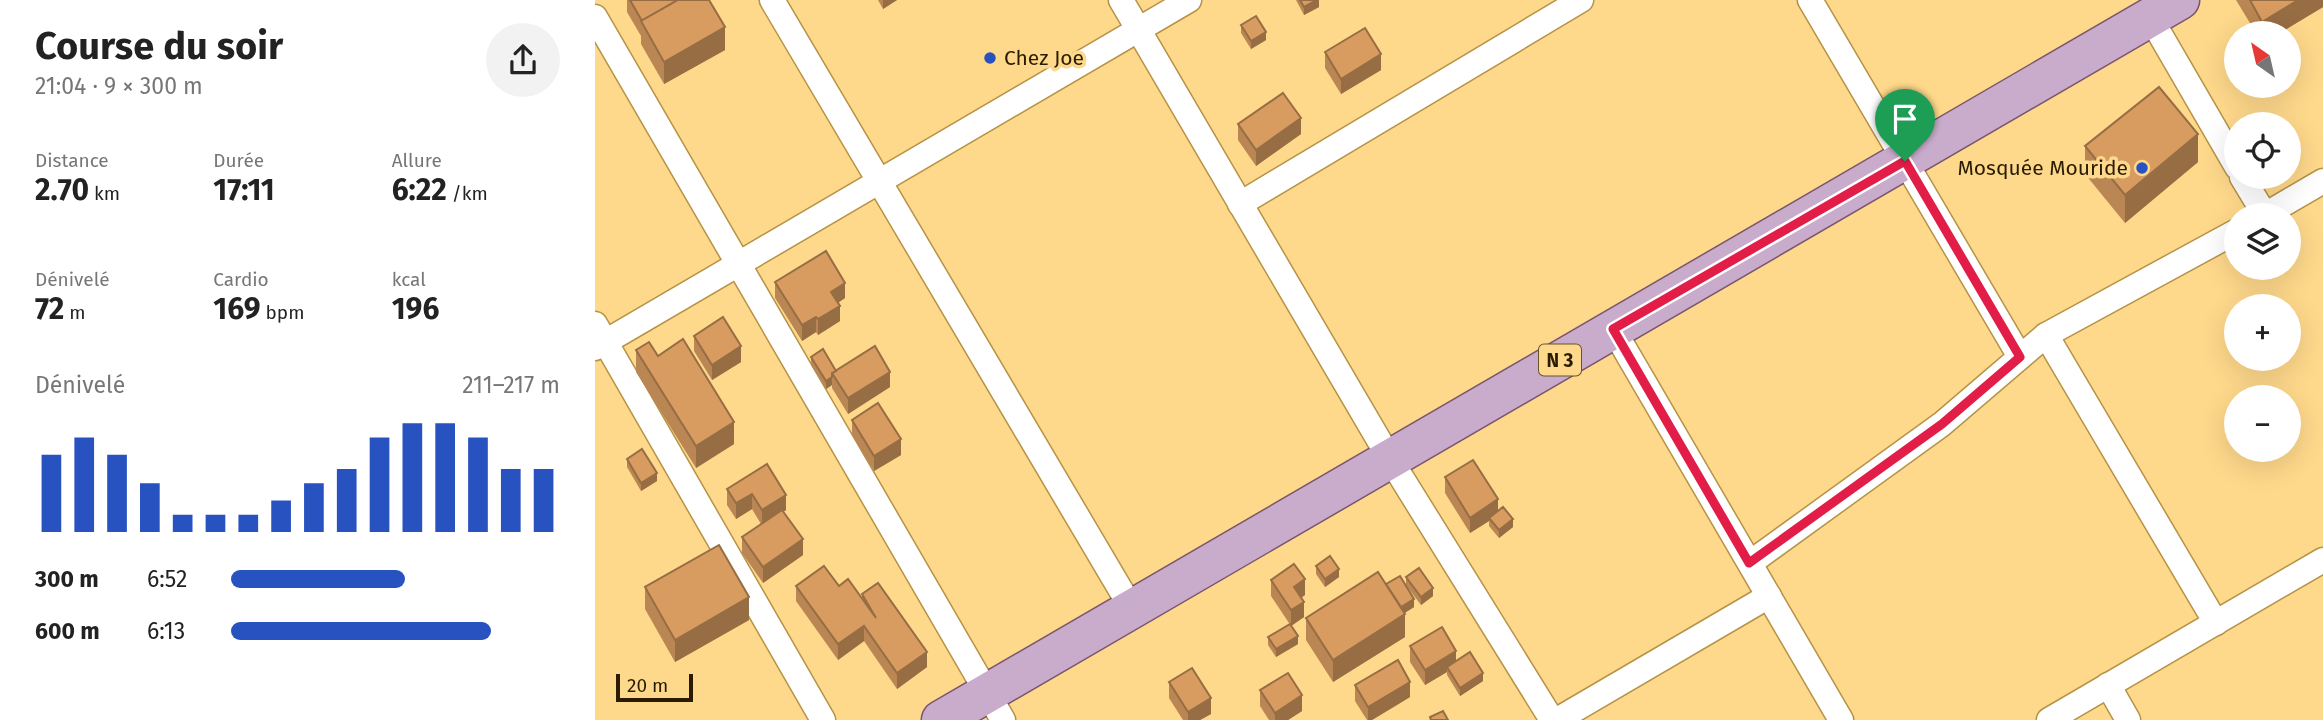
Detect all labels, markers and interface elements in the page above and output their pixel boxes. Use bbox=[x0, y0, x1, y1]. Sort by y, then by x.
north arrow bbox=[2224, 21, 2301, 98]
map controls bbox=[2224, 21, 2301, 462]
text: Course du soir bbox=[35, 23, 283, 69]
button: share bbox=[486, 23, 560, 97]
place label: Chez Joe bbox=[1004, 45, 1084, 71]
marker: Chez Joe bbox=[982, 50, 998, 66]
text: 21:04 · 9 × 300 m bbox=[35, 72, 203, 100]
pin bbox=[1875, 89, 1935, 161]
icon: arrive bbox=[1886, 100, 1924, 138]
button: locate bbox=[2224, 112, 2301, 189]
text: Distance bbox=[35, 149, 109, 172]
text: Durée bbox=[213, 149, 264, 172]
text: Allure bbox=[392, 149, 442, 172]
place label: Mosquée Mouride bbox=[1958, 155, 2128, 181]
marker: Mosquée Mouride bbox=[2134, 160, 2150, 176]
text: 2.70 bbox=[35, 172, 89, 208]
text: 17:11 bbox=[213, 172, 275, 208]
text: 6:22 bbox=[392, 172, 447, 208]
text: km bbox=[89, 182, 120, 205]
text: /km bbox=[447, 182, 488, 205]
button: layers bbox=[2224, 203, 2301, 280]
text: Dénivelé bbox=[35, 268, 110, 291]
text: Cardio bbox=[213, 268, 269, 291]
text: kcal bbox=[392, 268, 426, 291]
text: 72 bbox=[35, 291, 64, 327]
text: 169 bbox=[213, 291, 261, 327]
text: 196 bbox=[392, 291, 439, 327]
button: + bbox=[2224, 294, 2301, 371]
text: m bbox=[64, 301, 86, 324]
text: bpm bbox=[261, 301, 304, 324]
road number: N 3 bbox=[1539, 344, 1581, 376]
text: Dénivelé bbox=[35, 371, 125, 399]
text: 211–217 m bbox=[462, 371, 560, 399]
button: − bbox=[2224, 385, 2301, 462]
text: 300 m bbox=[35, 565, 99, 593]
text: 6:52 bbox=[147, 565, 188, 593]
text: 600 m bbox=[35, 617, 100, 645]
text: 6:13 bbox=[147, 617, 185, 645]
scale bar bbox=[616, 671, 693, 703]
text: 20 m bbox=[627, 674, 668, 697]

